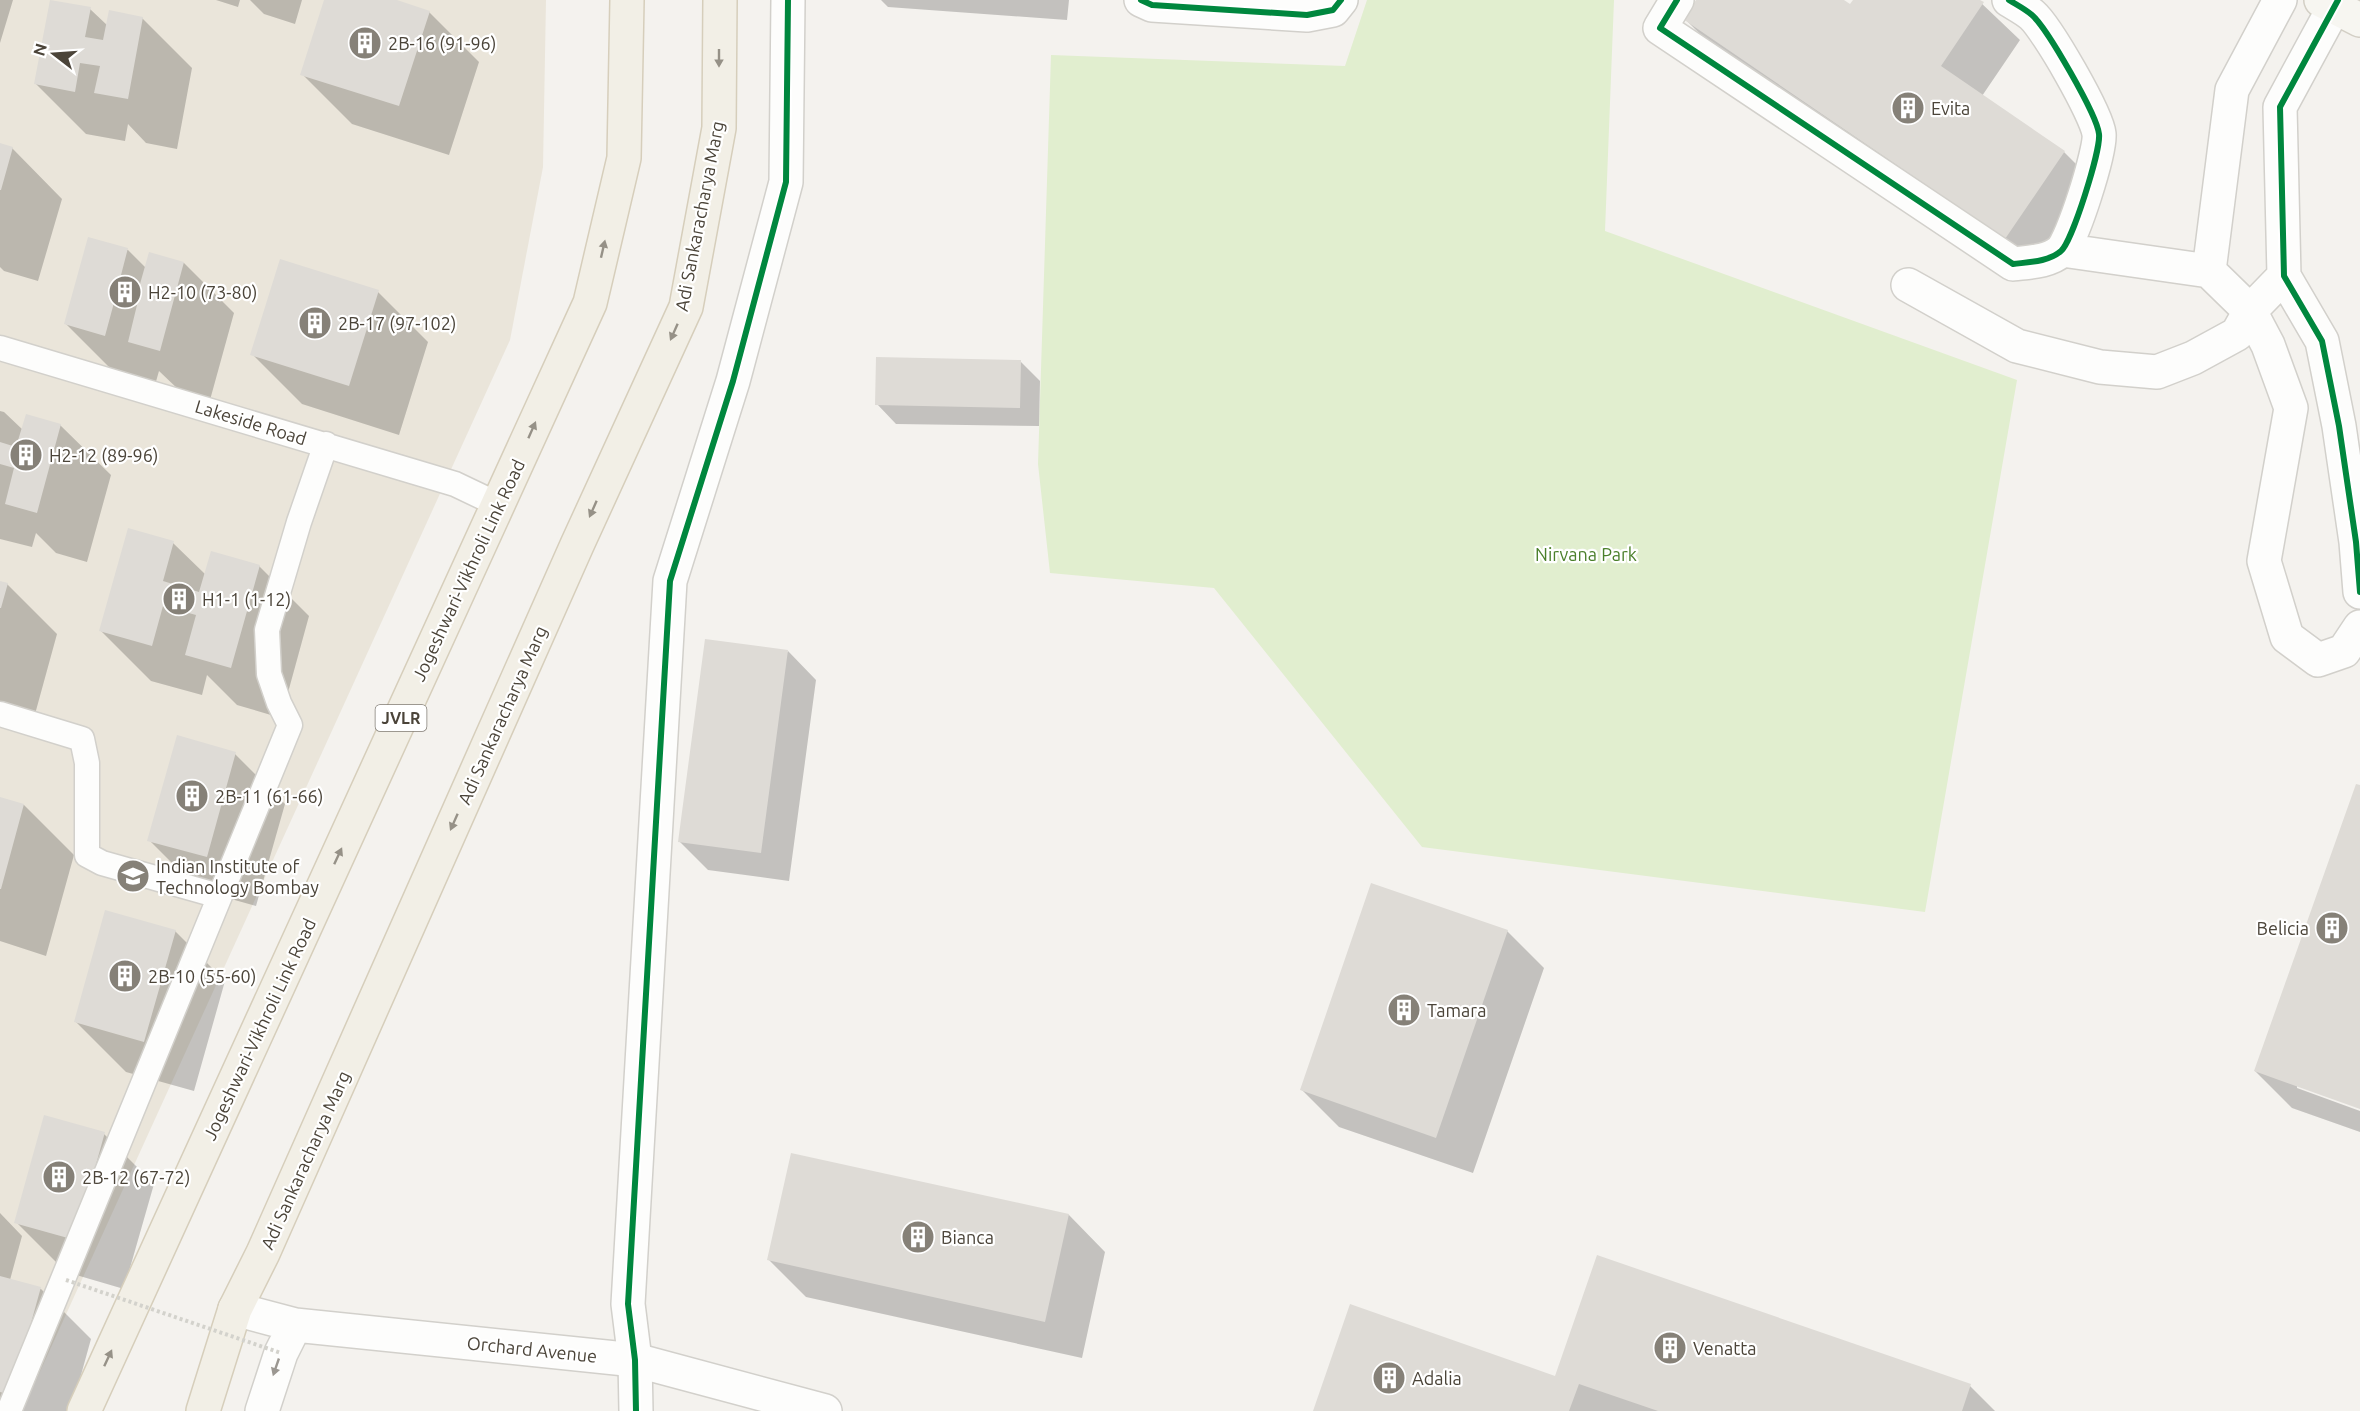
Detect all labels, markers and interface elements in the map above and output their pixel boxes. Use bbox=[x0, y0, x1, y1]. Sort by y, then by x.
north arrow bbox=[24, 24, 84, 84]
building icon: 2B-16 (91-96) bbox=[347, 25, 383, 61]
place label: 2B-16 (91-96) bbox=[388, 33, 496, 54]
text: N bbox=[29, 41, 50, 58]
one-way arrow bbox=[714, 49, 724, 68]
building icon: Evita bbox=[1890, 90, 1926, 126]
place label: Evita bbox=[1931, 98, 1970, 118]
street label: Adi Sankaracharya Marg bbox=[671, 119, 727, 313]
one-way arrow bbox=[598, 240, 608, 258]
building icon: H2-10 (73-80) bbox=[107, 274, 143, 310]
place label: H2-10 (73-80) bbox=[148, 282, 257, 303]
building icon: 2B-17 (97-102) bbox=[297, 305, 333, 341]
place label: 2B-17 (97-102) bbox=[338, 313, 457, 334]
one-way arrow bbox=[669, 323, 679, 341]
street label: Lakeside Road bbox=[193, 396, 309, 448]
one-way arrow bbox=[528, 422, 537, 439]
building icon: H2-12 (89-96) bbox=[8, 437, 44, 473]
place label: H2-12 (89-96) bbox=[49, 445, 158, 466]
street label: Jogeshwari-Vikhroli Link Road bbox=[408, 456, 528, 684]
one-way arrow bbox=[588, 501, 598, 519]
park label: Nirvana Park bbox=[1535, 544, 1637, 564]
building icon: H1-1 (1-12) bbox=[161, 581, 197, 617]
place label: H1-1 (1-12) bbox=[202, 589, 291, 610]
street label: Adi Sankaracharya Marg bbox=[454, 623, 550, 807]
road number: JVLR bbox=[376, 705, 426, 731]
building icon: 2B-11 (61-66) bbox=[174, 778, 210, 814]
place label: 2B-11 (61-66) bbox=[215, 786, 323, 807]
one-way arrow bbox=[449, 813, 459, 831]
one-way arrow bbox=[333, 847, 342, 864]
place label: Indian Institute of Technology Bombay bbox=[156, 856, 319, 897]
school or university icon: Indian Institute of Technology Bombay bbox=[115, 858, 151, 894]
building icon: Belicia bbox=[2314, 910, 2350, 946]
street label: Jogeshwari-Vikhroli Link Road bbox=[199, 915, 319, 1143]
place label: Belicia bbox=[2257, 918, 2309, 938]
building icon: 2B-10 (55-60) bbox=[107, 958, 143, 994]
place label: 2B-10 (55-60) bbox=[148, 966, 256, 987]
building icon: Tamara bbox=[1386, 992, 1422, 1028]
place label: Tamara bbox=[1427, 1000, 1486, 1020]
street label: Adi Sankaracharya Marg bbox=[257, 1068, 353, 1252]
building icon: 2B-12 (67-72) bbox=[41, 1159, 77, 1195]
place label: 2B-12 (67-72) bbox=[82, 1167, 190, 1188]
building icon: Bianca bbox=[900, 1219, 936, 1255]
place label: Bianca bbox=[941, 1227, 994, 1247]
building icon: Venatta bbox=[1652, 1330, 1688, 1366]
street label: Orchard Avenue bbox=[466, 1332, 598, 1366]
place label: Venatta bbox=[1693, 1338, 1757, 1358]
one-way arrow bbox=[103, 1348, 113, 1366]
one-way arrow bbox=[271, 1358, 281, 1376]
building icon: Adalia bbox=[1371, 1360, 1407, 1396]
place label: Adalia bbox=[1412, 1368, 1462, 1388]

